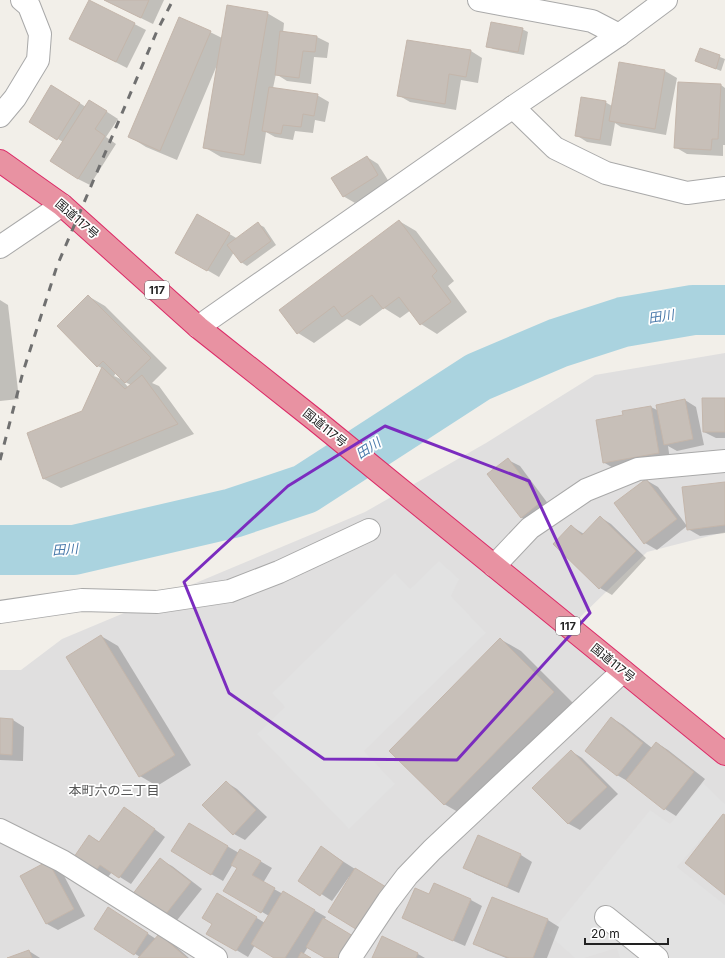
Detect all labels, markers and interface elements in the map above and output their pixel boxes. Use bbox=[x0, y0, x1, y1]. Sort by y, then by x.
street label: 国道117号 bbox=[53, 196, 102, 242]
road number: 117 bbox=[145, 281, 169, 299]
water label: 田川 bbox=[647, 306, 677, 326]
street label: 国道117号 bbox=[300, 405, 350, 450]
water label: 田川 bbox=[353, 433, 385, 462]
water label: 田川 bbox=[51, 540, 81, 558]
road number: 117 bbox=[556, 617, 580, 635]
street label: 国道117号 bbox=[588, 640, 638, 685]
district label: 本町六の三丁目 bbox=[68, 782, 160, 798]
scale bar bbox=[585, 920, 668, 946]
text: 20 m bbox=[591, 926, 620, 941]

